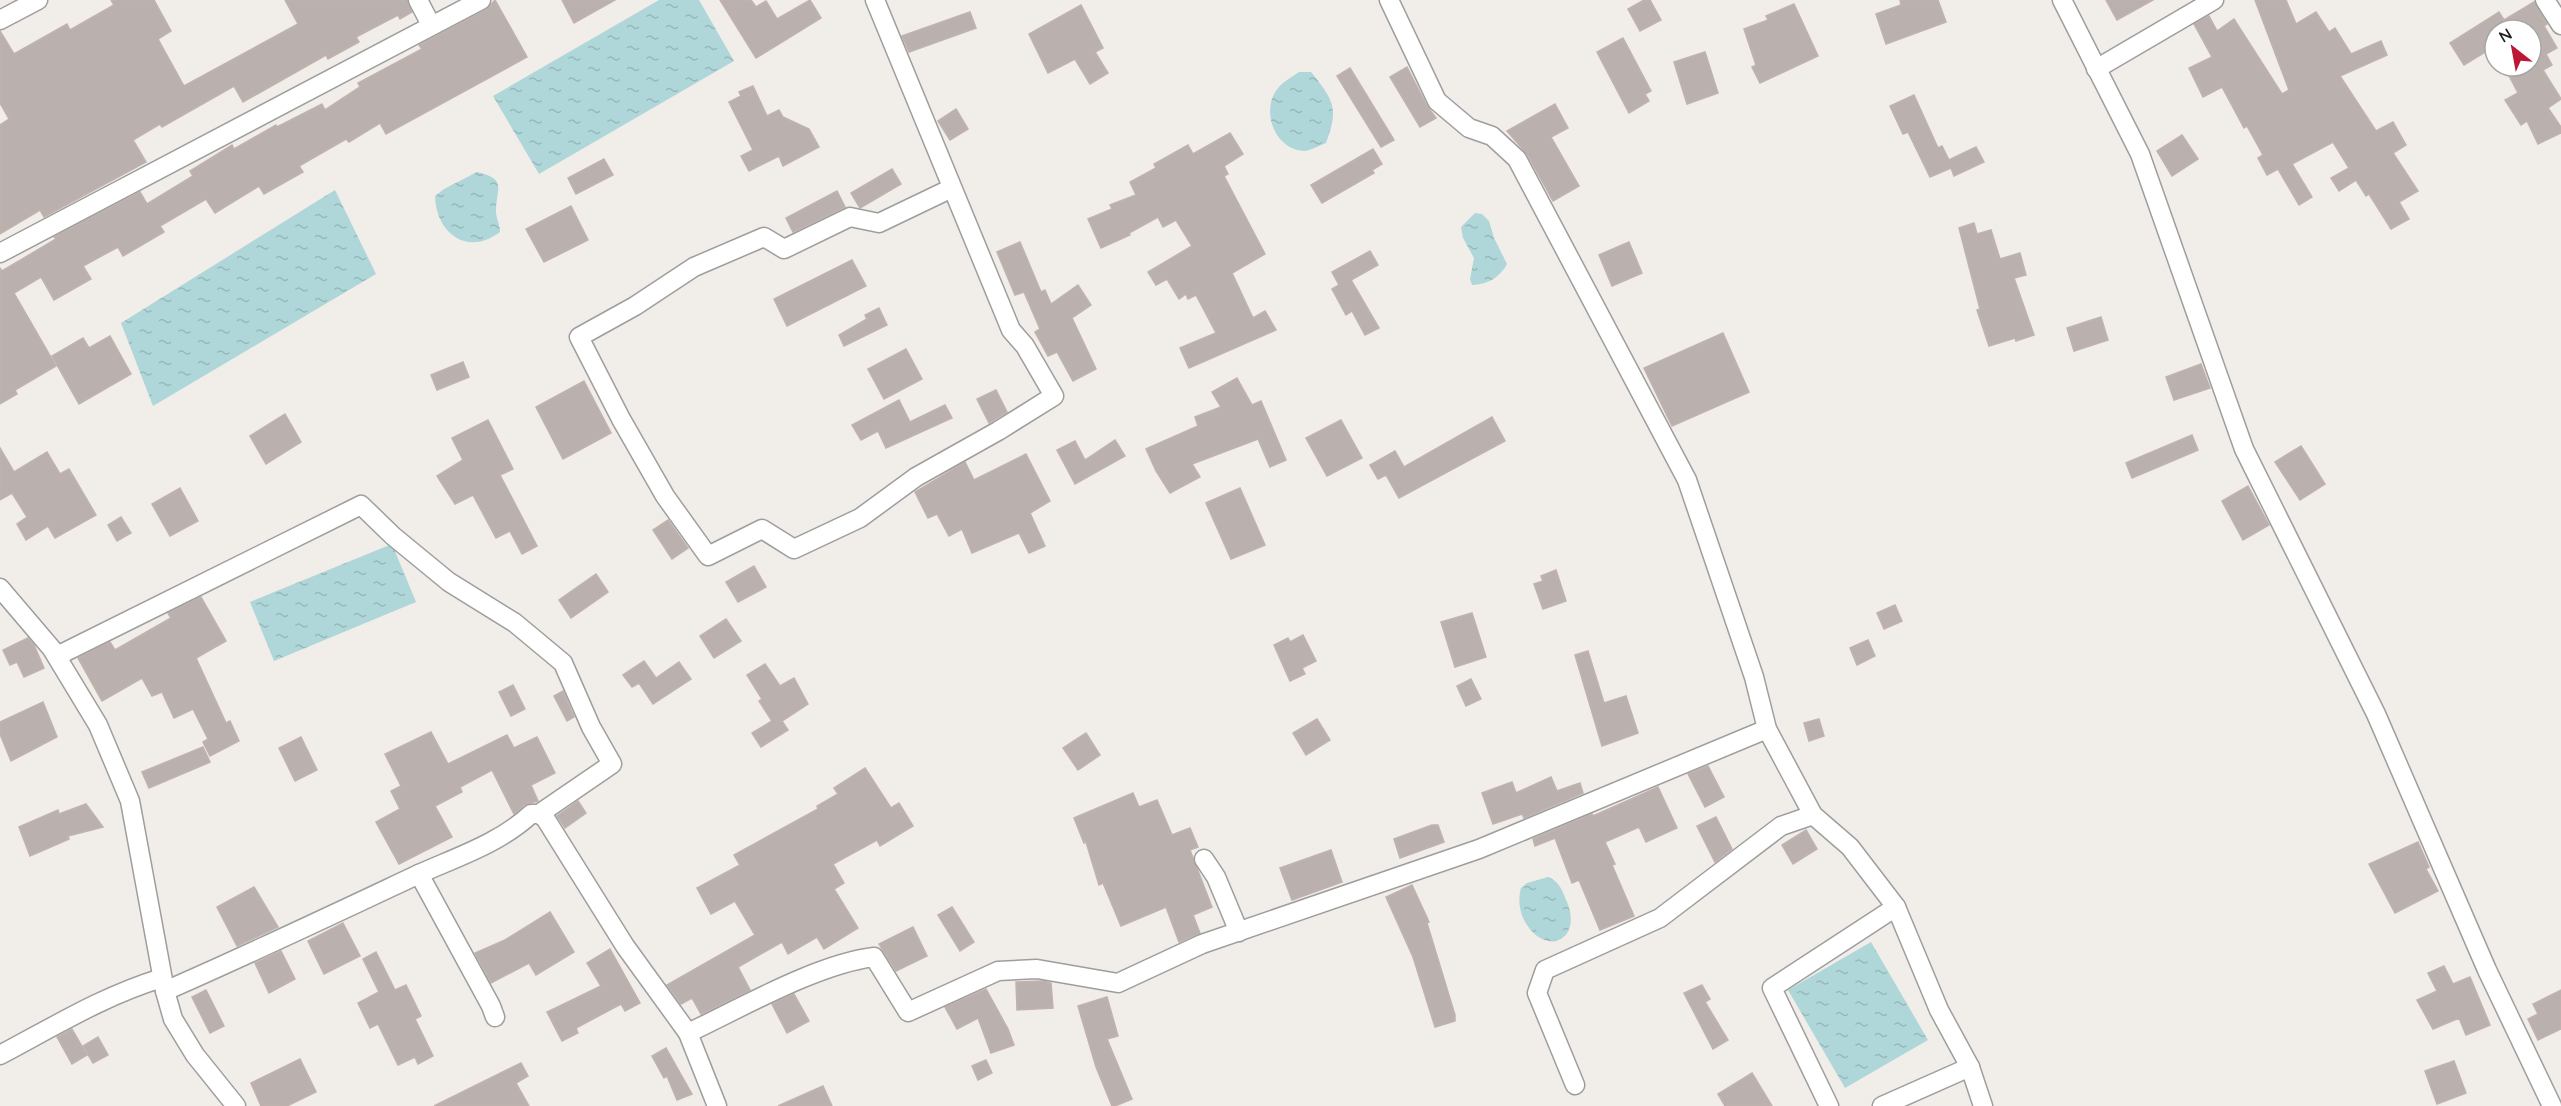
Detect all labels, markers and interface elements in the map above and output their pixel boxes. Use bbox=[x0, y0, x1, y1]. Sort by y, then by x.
north arrow bbox=[2483, 18, 2543, 78]
text: N bbox=[2495, 24, 2515, 47]

